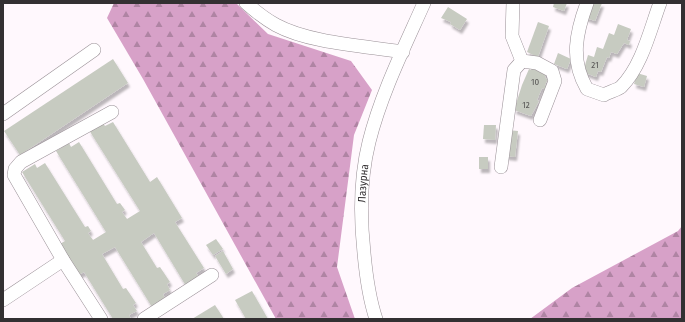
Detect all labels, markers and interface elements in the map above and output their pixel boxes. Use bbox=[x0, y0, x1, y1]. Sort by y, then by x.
house number: 21 bbox=[591, 60, 599, 70]
house number: 10 bbox=[531, 77, 539, 87]
house number: 12 bbox=[522, 100, 530, 110]
street label: Лазурна bbox=[355, 163, 371, 203]

